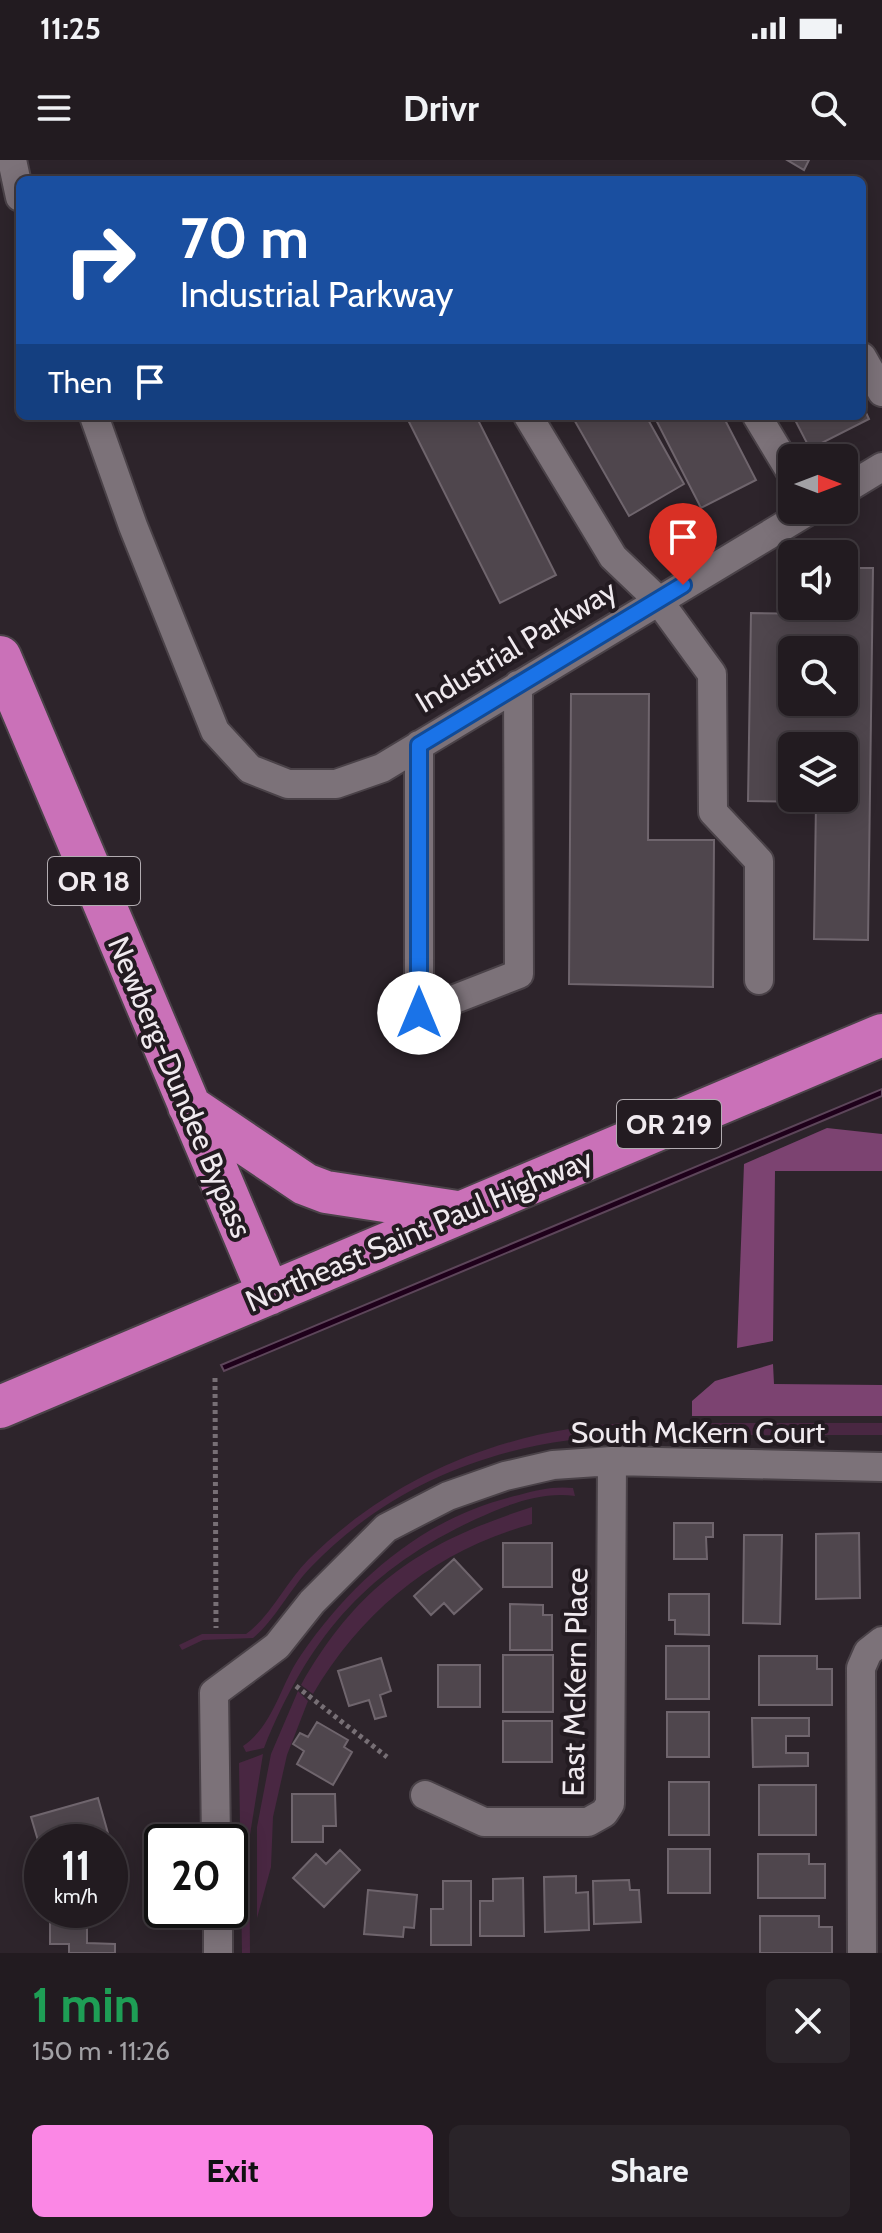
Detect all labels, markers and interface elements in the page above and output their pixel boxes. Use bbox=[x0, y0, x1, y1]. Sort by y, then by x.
text: 11:25 bbox=[40, 10, 101, 47]
icon: menu bbox=[32, 86, 76, 130]
text: Drivr bbox=[403, 86, 479, 130]
icon: search bbox=[806, 86, 850, 130]
text: 70 m bbox=[180, 204, 309, 272]
icon: right bbox=[48, 208, 152, 312]
text: Industrial Parkway bbox=[180, 272, 453, 316]
icon: arrive bbox=[128, 360, 172, 404]
text: Then bbox=[48, 364, 112, 401]
north arrow bbox=[778, 444, 858, 524]
map controls bbox=[778, 444, 858, 812]
pin bbox=[649, 503, 717, 585]
icon: arrive bbox=[661, 515, 705, 559]
button: sound bbox=[778, 540, 858, 620]
street label: Industrial Parkway bbox=[409, 571, 623, 721]
button: search bbox=[778, 636, 858, 716]
button: layers bbox=[778, 732, 858, 812]
road number: OR 18 bbox=[48, 857, 140, 905]
street label: Newberg-Dundee Bypass bbox=[100, 931, 260, 1243]
position arrow bbox=[377, 971, 461, 1055]
road number: OR 219 bbox=[617, 1100, 721, 1148]
street label: Northeast Saint Paul Highway bbox=[240, 1140, 598, 1320]
street label: South McKern Court bbox=[571, 1414, 825, 1451]
street label: East McKern Place bbox=[555, 1567, 595, 1797]
speed limit sign: 20 bbox=[144, 1824, 248, 1928]
text: 11 bbox=[61, 1841, 91, 1890]
text: km/h bbox=[54, 1884, 98, 1908]
text: 1 min bbox=[32, 1976, 140, 2034]
button: close bbox=[766, 1979, 850, 2063]
text: 150 m · 11:26 bbox=[32, 2035, 170, 2067]
button: Exit bbox=[32, 2125, 433, 2217]
button: Share bbox=[449, 2125, 850, 2217]

